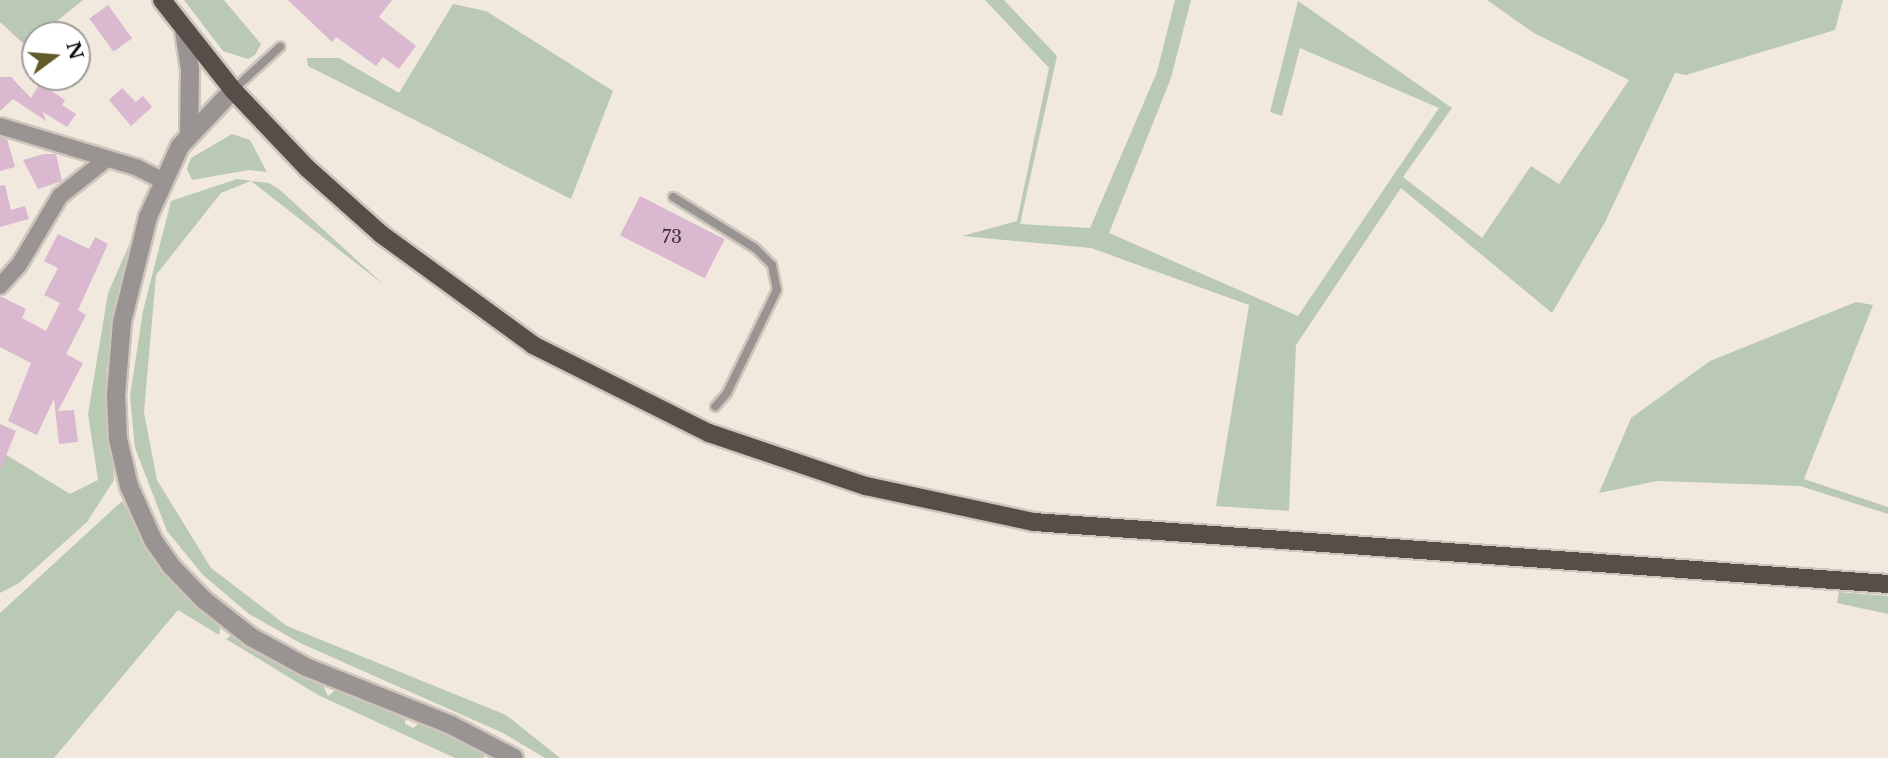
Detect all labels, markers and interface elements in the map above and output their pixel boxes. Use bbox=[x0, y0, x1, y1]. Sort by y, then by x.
north arrow bbox=[21, 21, 91, 91]
text: N bbox=[61, 39, 88, 62]
house number: 73 bbox=[662, 226, 682, 248]

